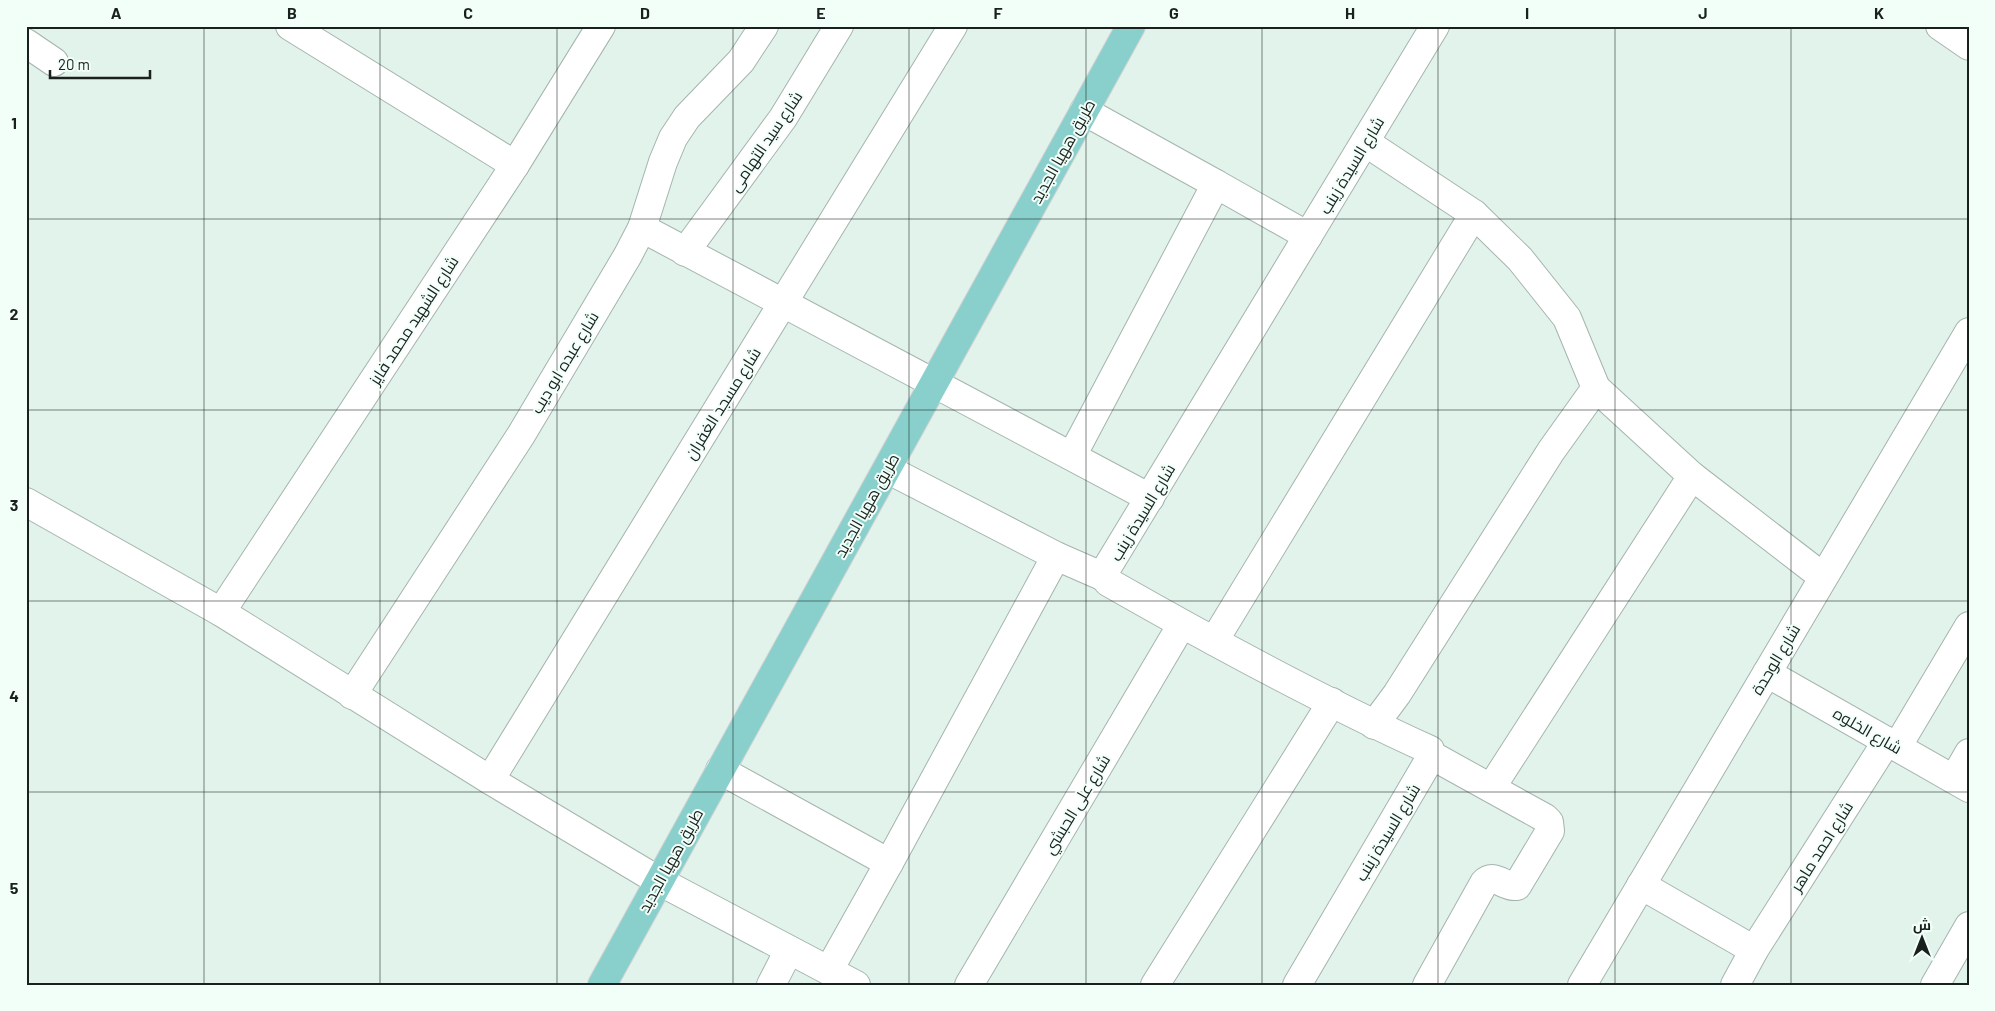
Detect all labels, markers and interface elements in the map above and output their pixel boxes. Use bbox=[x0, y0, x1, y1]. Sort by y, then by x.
text: A bbox=[111, 3, 122, 22]
text: B bbox=[287, 3, 297, 22]
text: C bbox=[463, 3, 473, 22]
text: D bbox=[640, 3, 650, 22]
text: E bbox=[816, 3, 826, 22]
text: F bbox=[994, 3, 1003, 22]
text: G bbox=[1169, 3, 1179, 22]
text: H bbox=[1345, 3, 1355, 22]
text: I bbox=[1525, 3, 1529, 22]
text: J bbox=[1698, 3, 1708, 22]
text: K bbox=[1874, 3, 1884, 22]
scale bar bbox=[50, 48, 150, 80]
text: 20 m bbox=[58, 55, 90, 73]
street label: شارع سيد التهامى bbox=[724, 87, 808, 196]
street label: طريق ههيا الجديد bbox=[1026, 96, 1100, 207]
text: 1 bbox=[11, 113, 17, 132]
street label: شارع السيدة زينب bbox=[1315, 113, 1390, 219]
street label: شارع الشهيد محمد فايز bbox=[364, 252, 464, 390]
text: 2 bbox=[10, 304, 19, 323]
street label: شارع عبده ابو ديب bbox=[526, 308, 604, 418]
street label: شارع مسجد الغفران bbox=[680, 343, 767, 464]
street label: طريق ههيا الجديد bbox=[830, 450, 904, 561]
street label: شارع السيدة زينب bbox=[1106, 460, 1181, 566]
text: 3 bbox=[10, 495, 18, 514]
street label: شارع الوحدة bbox=[1747, 620, 1806, 699]
text: 4 bbox=[9, 686, 19, 705]
street label: شارع الخلوه bbox=[1829, 703, 1906, 760]
street label: شارع على الحبشي bbox=[1039, 751, 1117, 859]
street label: شارع السيدة زينب bbox=[1351, 780, 1426, 886]
street label: شارع احمد ماهر bbox=[1785, 798, 1859, 897]
street label: طريق ههيا الجديد bbox=[634, 805, 708, 916]
text: 5 bbox=[10, 878, 19, 897]
north arrow bbox=[1898, 914, 1948, 964]
text: ش bbox=[1913, 916, 1931, 934]

